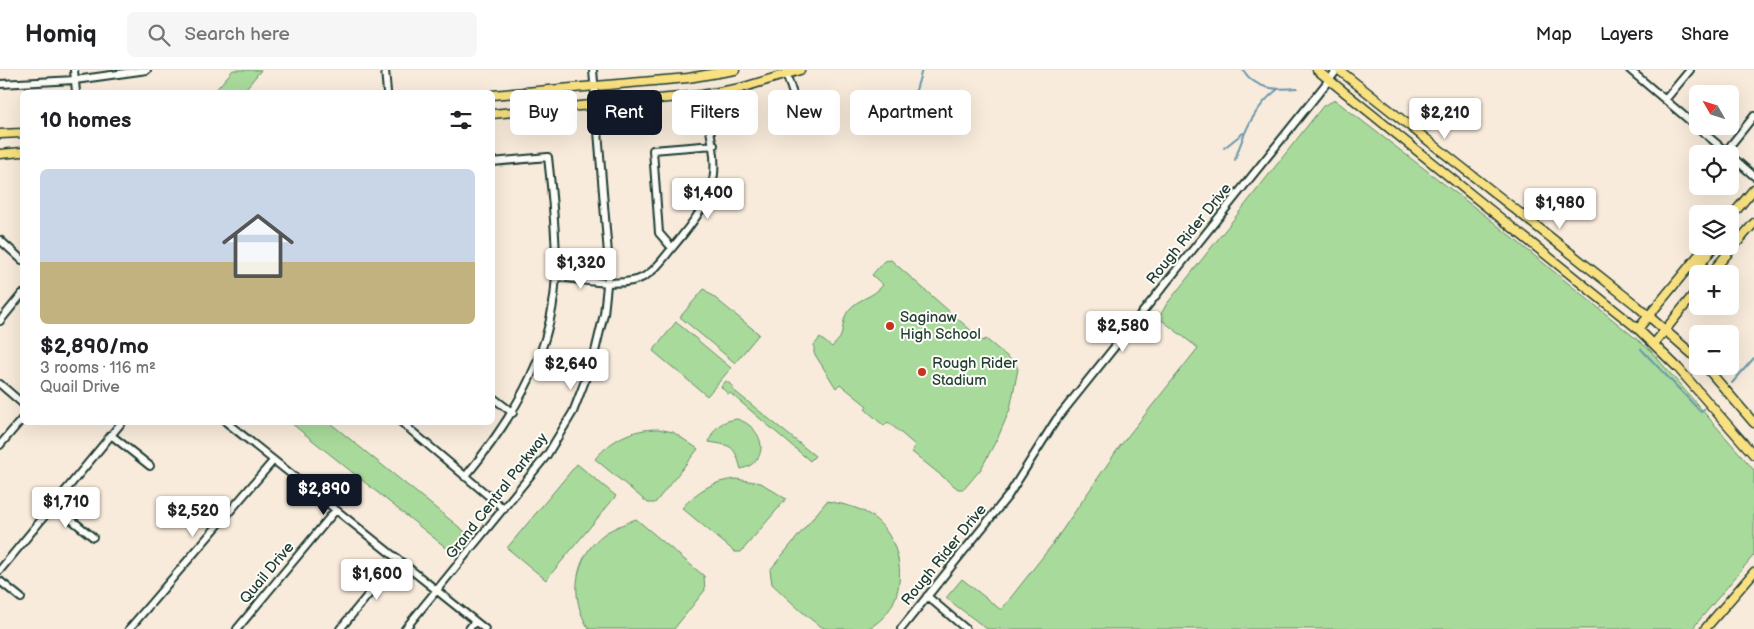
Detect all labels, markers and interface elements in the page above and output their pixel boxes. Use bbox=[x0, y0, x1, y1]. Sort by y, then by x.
search box bbox=[127, 12, 477, 57]
text: Homiq bbox=[25, 20, 97, 49]
icon: search bbox=[145, 21, 173, 49]
text: Search here bbox=[185, 23, 290, 46]
text: Map bbox=[1536, 24, 1572, 45]
text: Layers bbox=[1600, 24, 1653, 45]
text: Share bbox=[1681, 24, 1729, 45]
north arrow bbox=[1689, 85, 1739, 135]
map controls bbox=[1689, 85, 1739, 375]
chip: Buy bbox=[510, 90, 577, 135]
chip: Rent bbox=[587, 90, 662, 135]
chip: Filters bbox=[672, 90, 758, 135]
chip: New bbox=[768, 90, 840, 135]
chip: Apartment bbox=[850, 90, 971, 135]
pin: $2,210 bbox=[1404, 98, 1486, 140]
text: $2,210 bbox=[1420, 104, 1470, 123]
icon: filters bbox=[447, 106, 475, 134]
text: 10 homes bbox=[40, 108, 131, 133]
button: locate bbox=[1689, 145, 1739, 195]
pin: $1,400 bbox=[667, 178, 749, 220]
street label: Rough Rider Drive bbox=[1142, 179, 1236, 288]
text: $1,400 bbox=[683, 184, 733, 203]
pin: $1,980 bbox=[1519, 188, 1601, 230]
text: $1,980 bbox=[1535, 194, 1585, 213]
icon: home bbox=[213, 201, 303, 291]
button: layers bbox=[1689, 205, 1739, 255]
pin: $1,320 bbox=[540, 248, 622, 290]
text: $1,320 bbox=[556, 254, 606, 273]
button: + bbox=[1689, 265, 1739, 315]
place label: Saginaw High School bbox=[900, 308, 981, 344]
pin: $2,580 bbox=[1082, 310, 1164, 353]
text: $2,580 bbox=[1097, 317, 1149, 336]
marker: Saginaw High School bbox=[884, 320, 896, 332]
button: − bbox=[1689, 325, 1739, 375]
text: $2,890/mo bbox=[40, 334, 149, 359]
pin: $2,640 bbox=[530, 348, 612, 391]
place label: Rough Rider Stadium bbox=[932, 354, 1018, 390]
text: $2,640 bbox=[545, 355, 597, 374]
text: 3 rooms · 116 m² bbox=[40, 359, 156, 378]
marker: Rough Rider Stadium bbox=[916, 366, 928, 378]
text: Quail Drive bbox=[40, 378, 120, 397]
street label: Grand Central Parkway bbox=[442, 429, 552, 563]
pin: $2,890 bbox=[283, 474, 365, 516]
text: $2,890 bbox=[298, 480, 350, 499]
pin: $1,710 bbox=[25, 486, 107, 529]
text: $1,710 bbox=[43, 493, 89, 512]
pin: $2,520 bbox=[152, 496, 234, 538]
street label: Rough Rider Drive bbox=[897, 500, 991, 609]
text: $2,520 bbox=[167, 502, 219, 521]
street label: Quail Drive bbox=[236, 538, 298, 608]
pin: $1,600 bbox=[336, 558, 418, 601]
text: $1,600 bbox=[352, 565, 402, 584]

